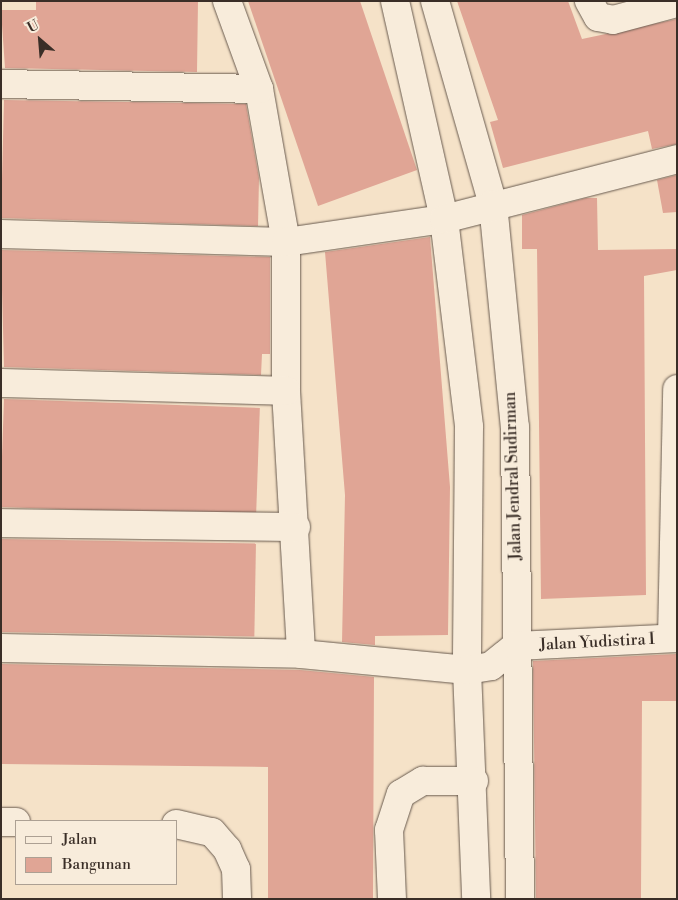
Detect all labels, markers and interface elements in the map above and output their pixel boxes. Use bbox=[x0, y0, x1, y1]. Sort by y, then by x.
north arrow bbox=[15, 15, 65, 65]
text: U bbox=[24, 16, 42, 37]
street label: Jalan Jendral Sudirman bbox=[500, 391, 526, 561]
street label: Jalan Yudistira I bbox=[539, 629, 655, 655]
legend bbox=[15, 820, 178, 885]
text: Jalan bbox=[62, 830, 97, 849]
text: Bangunan bbox=[62, 855, 131, 874]

